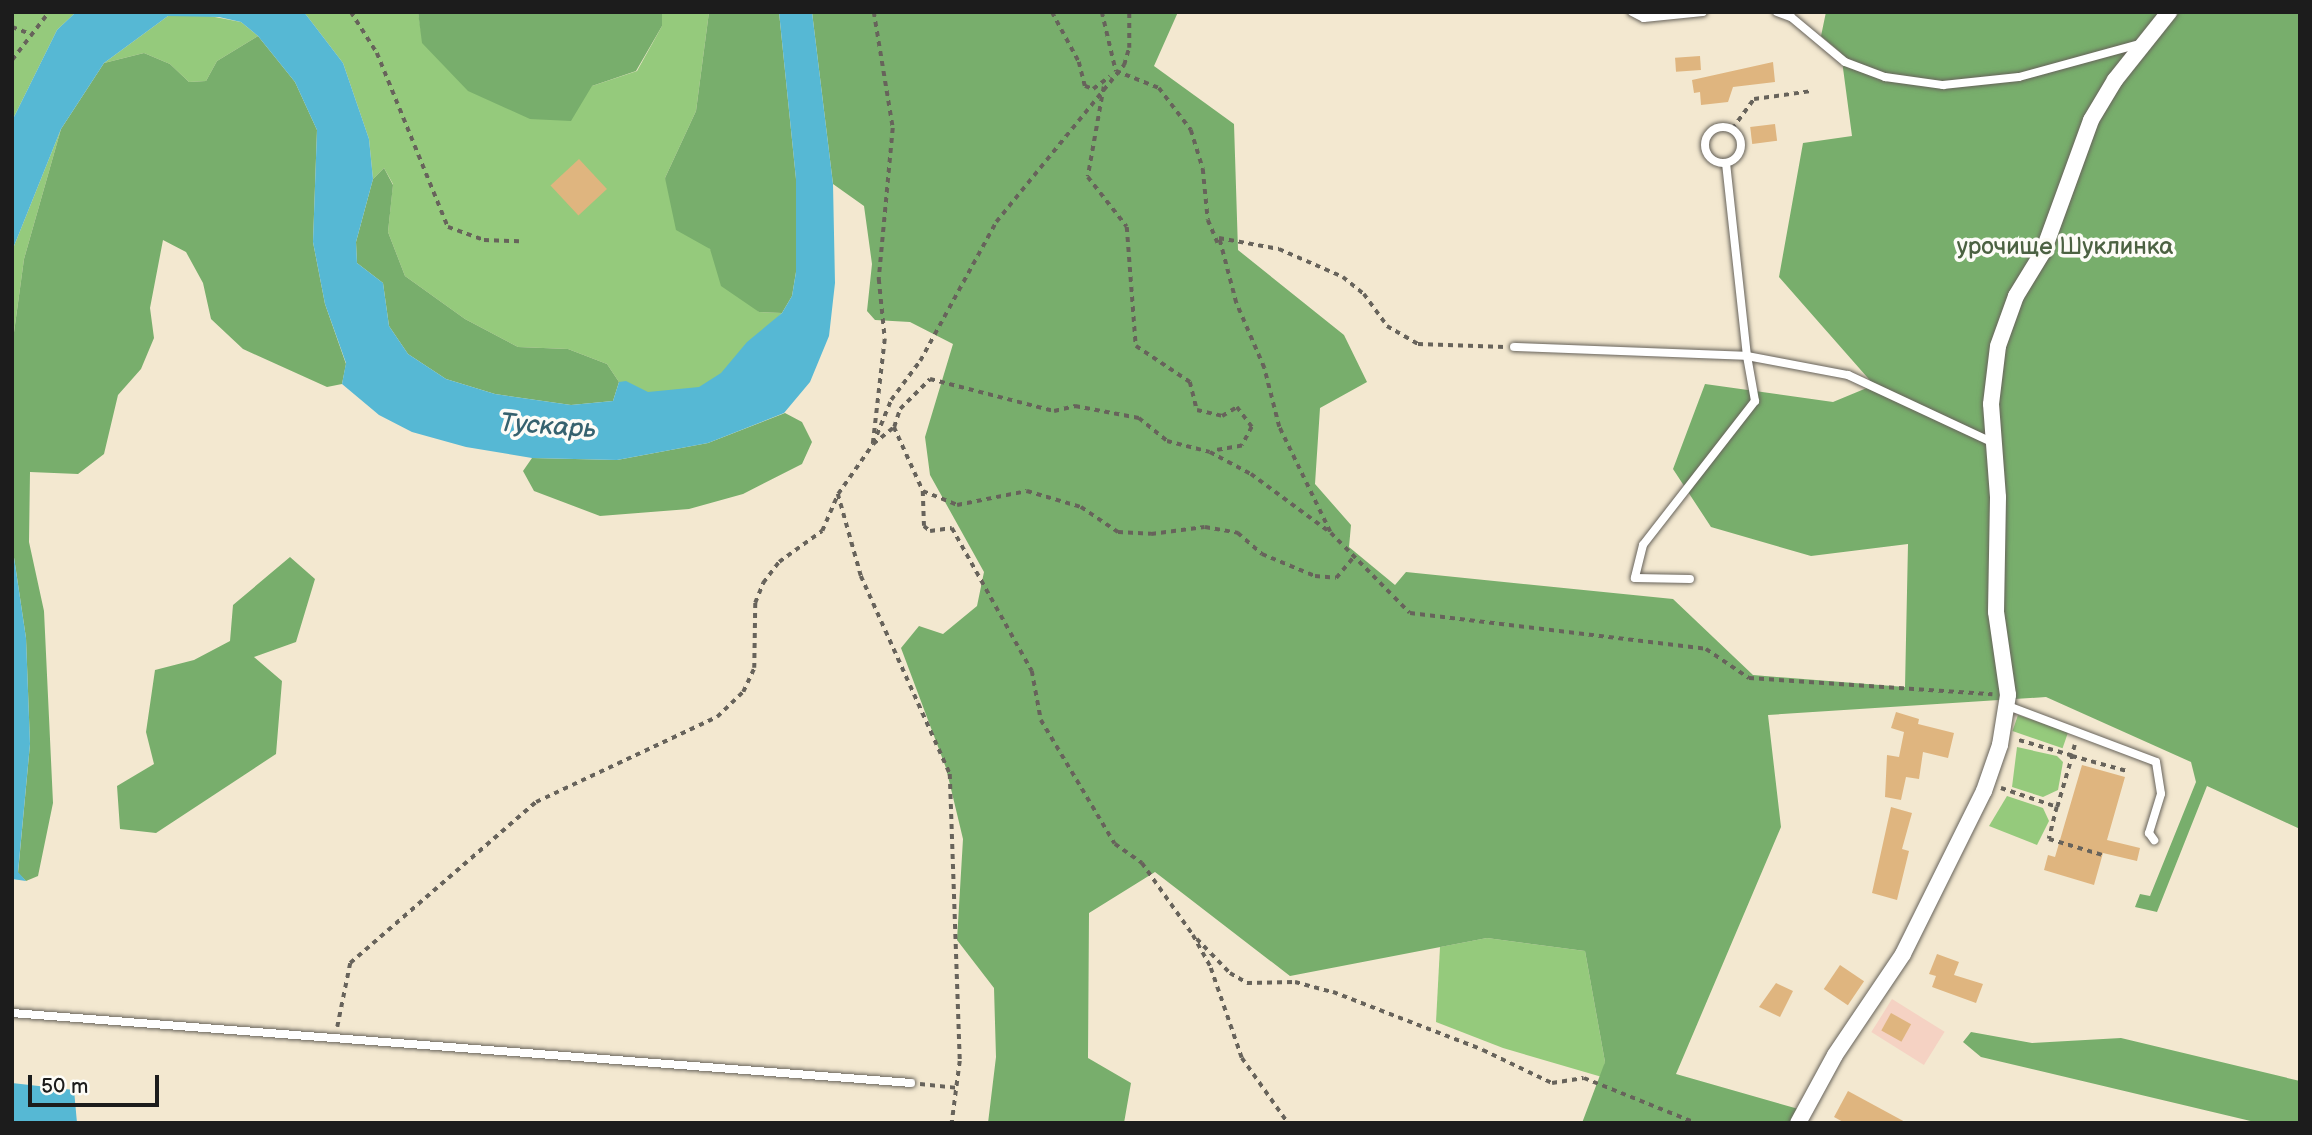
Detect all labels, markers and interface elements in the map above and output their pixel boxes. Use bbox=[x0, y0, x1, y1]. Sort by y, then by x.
park label: урочище Шуклинка bbox=[1957, 233, 2173, 261]
water label: Тускарь bbox=[499, 408, 597, 446]
scale bar bbox=[32, 1062, 163, 1106]
text: 50 m bbox=[41, 1074, 88, 1099]

